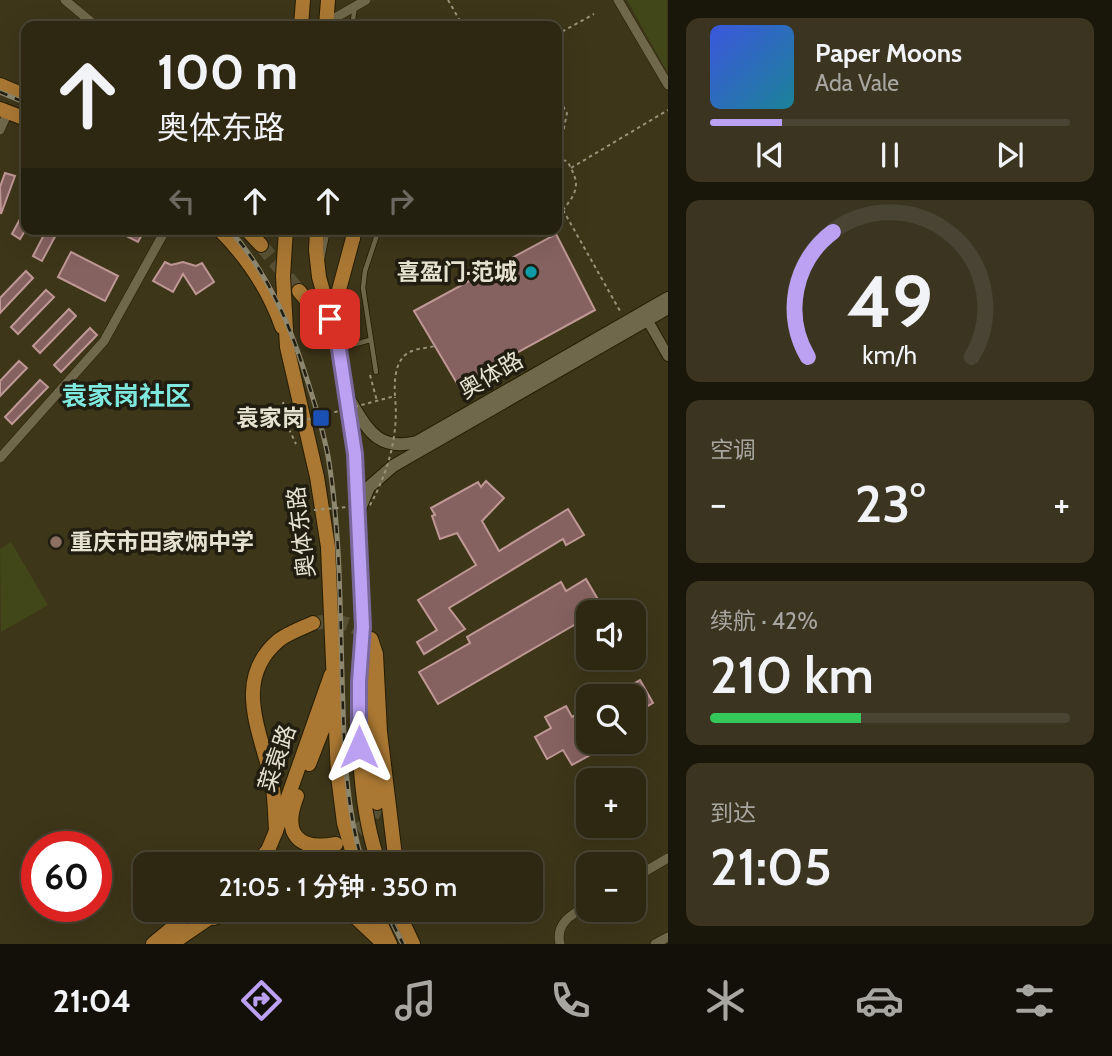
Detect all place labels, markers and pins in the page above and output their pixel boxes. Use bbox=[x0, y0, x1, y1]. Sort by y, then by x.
place label: 喜盈门·范城 bbox=[397, 258, 517, 286]
marker: 喜盈门·范城 bbox=[523, 264, 539, 280]
pin bbox=[300, 289, 360, 349]
place label: 袁家岗 bbox=[236, 404, 305, 432]
marker: 袁家岗 bbox=[311, 408, 331, 428]
place label: 重庆市田家炳中学 bbox=[70, 528, 254, 556]
marker: 重庆市田家炳中学 bbox=[48, 534, 64, 550]

